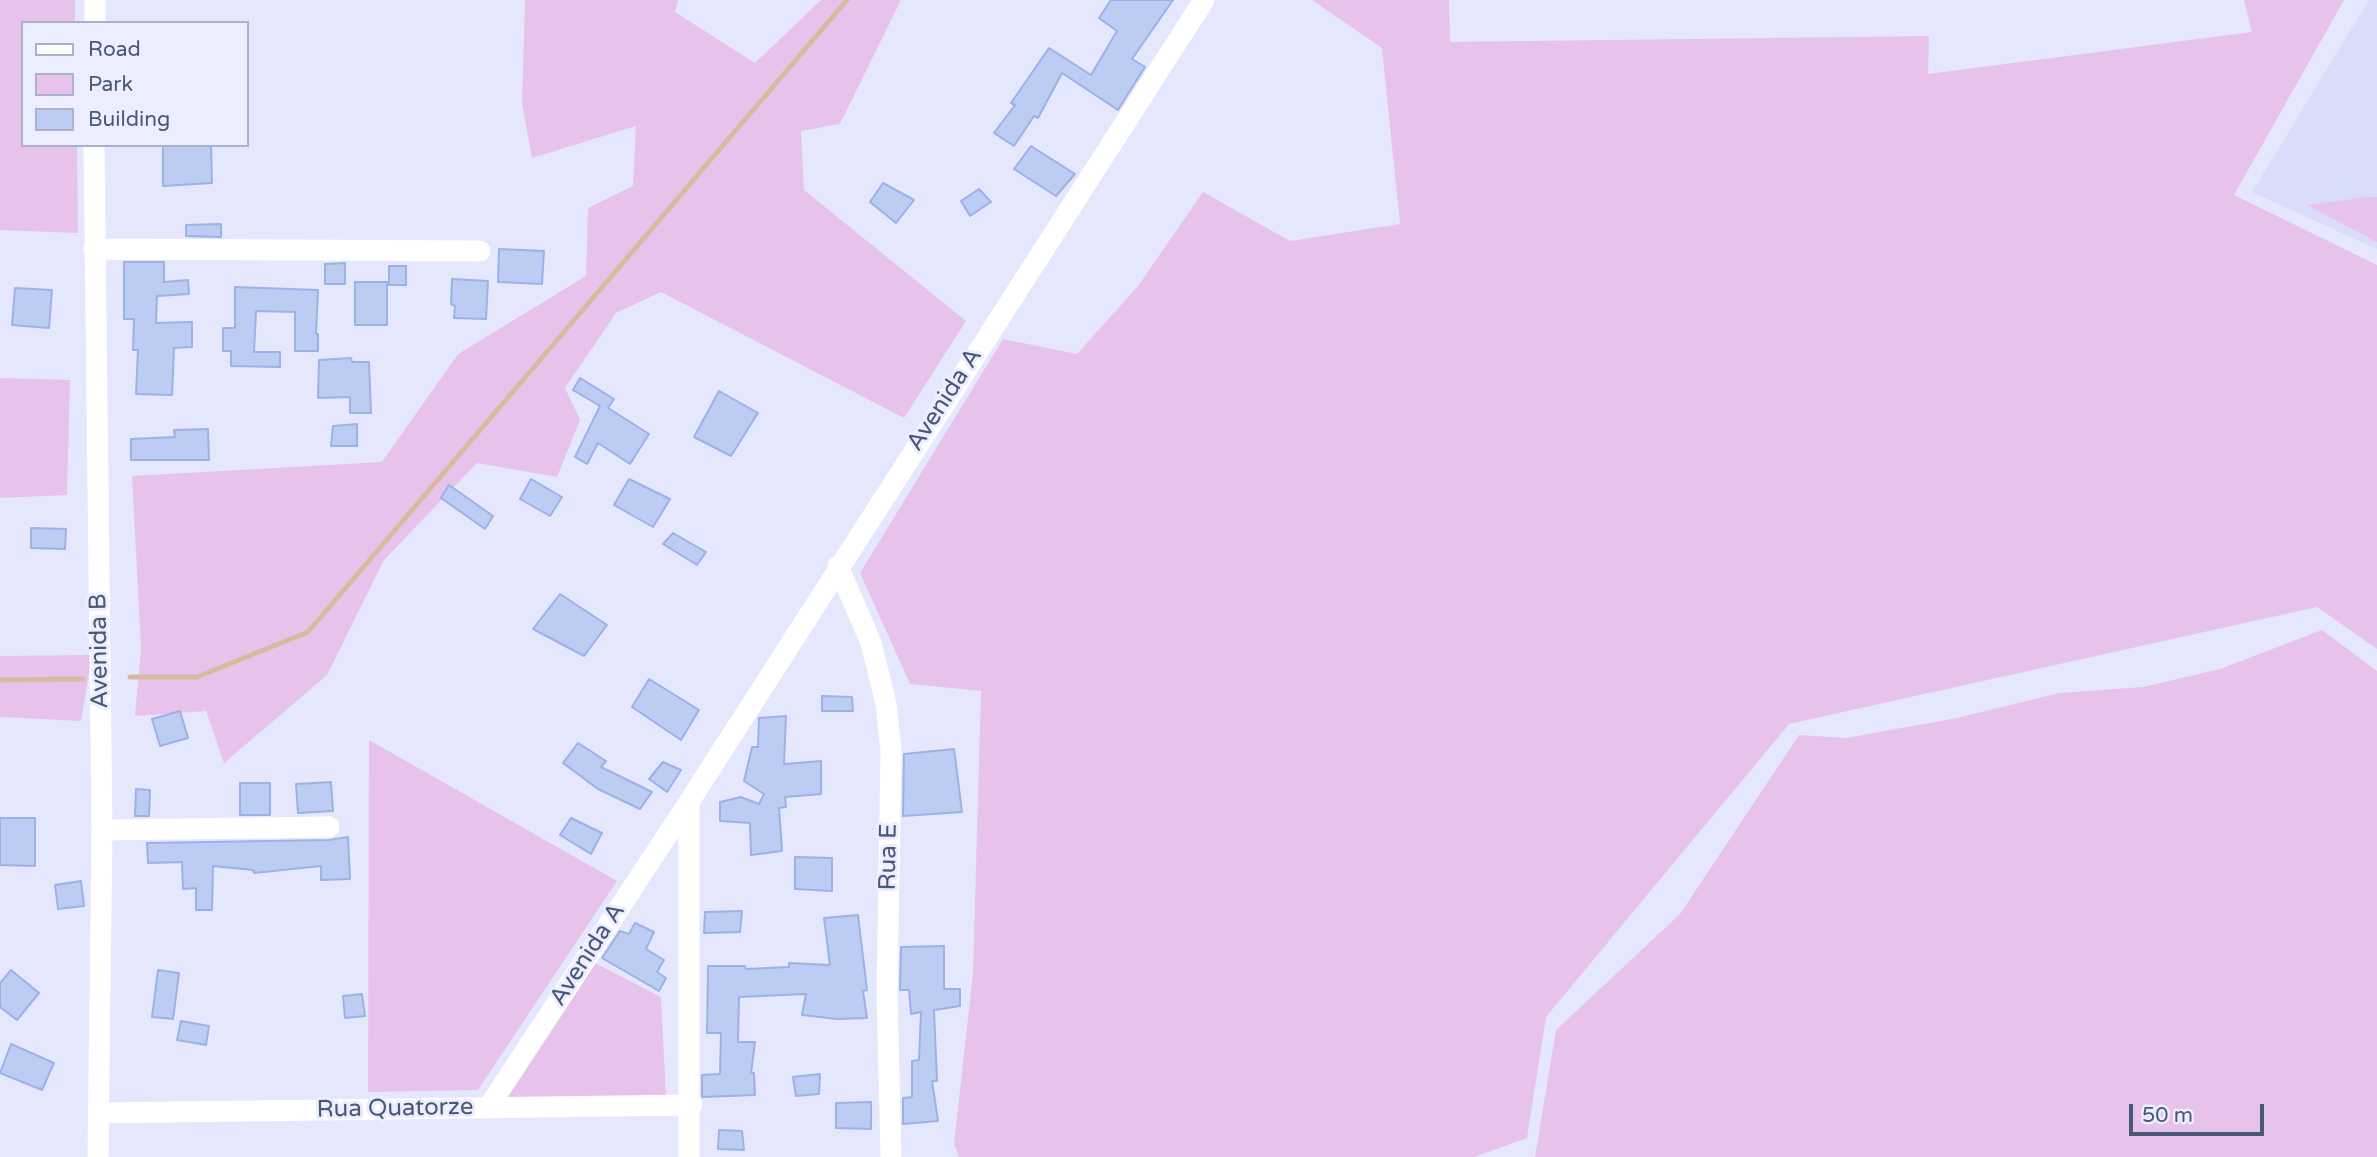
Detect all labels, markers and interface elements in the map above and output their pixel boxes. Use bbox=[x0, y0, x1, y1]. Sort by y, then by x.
legend bbox=[21, 21, 248, 147]
text: Road bbox=[88, 37, 141, 62]
text: Park bbox=[88, 72, 133, 97]
text: Building bbox=[88, 107, 170, 132]
street label: Avenida A bbox=[901, 343, 989, 457]
street label: Avenida B bbox=[85, 593, 115, 709]
street label: Rua E bbox=[874, 823, 904, 891]
street label: Avenida A bbox=[544, 898, 632, 1012]
scale bar bbox=[2132, 1090, 2267, 1134]
street label: Rua Quatorze bbox=[316, 1093, 474, 1125]
text: 50 m bbox=[2142, 1103, 2193, 1128]

